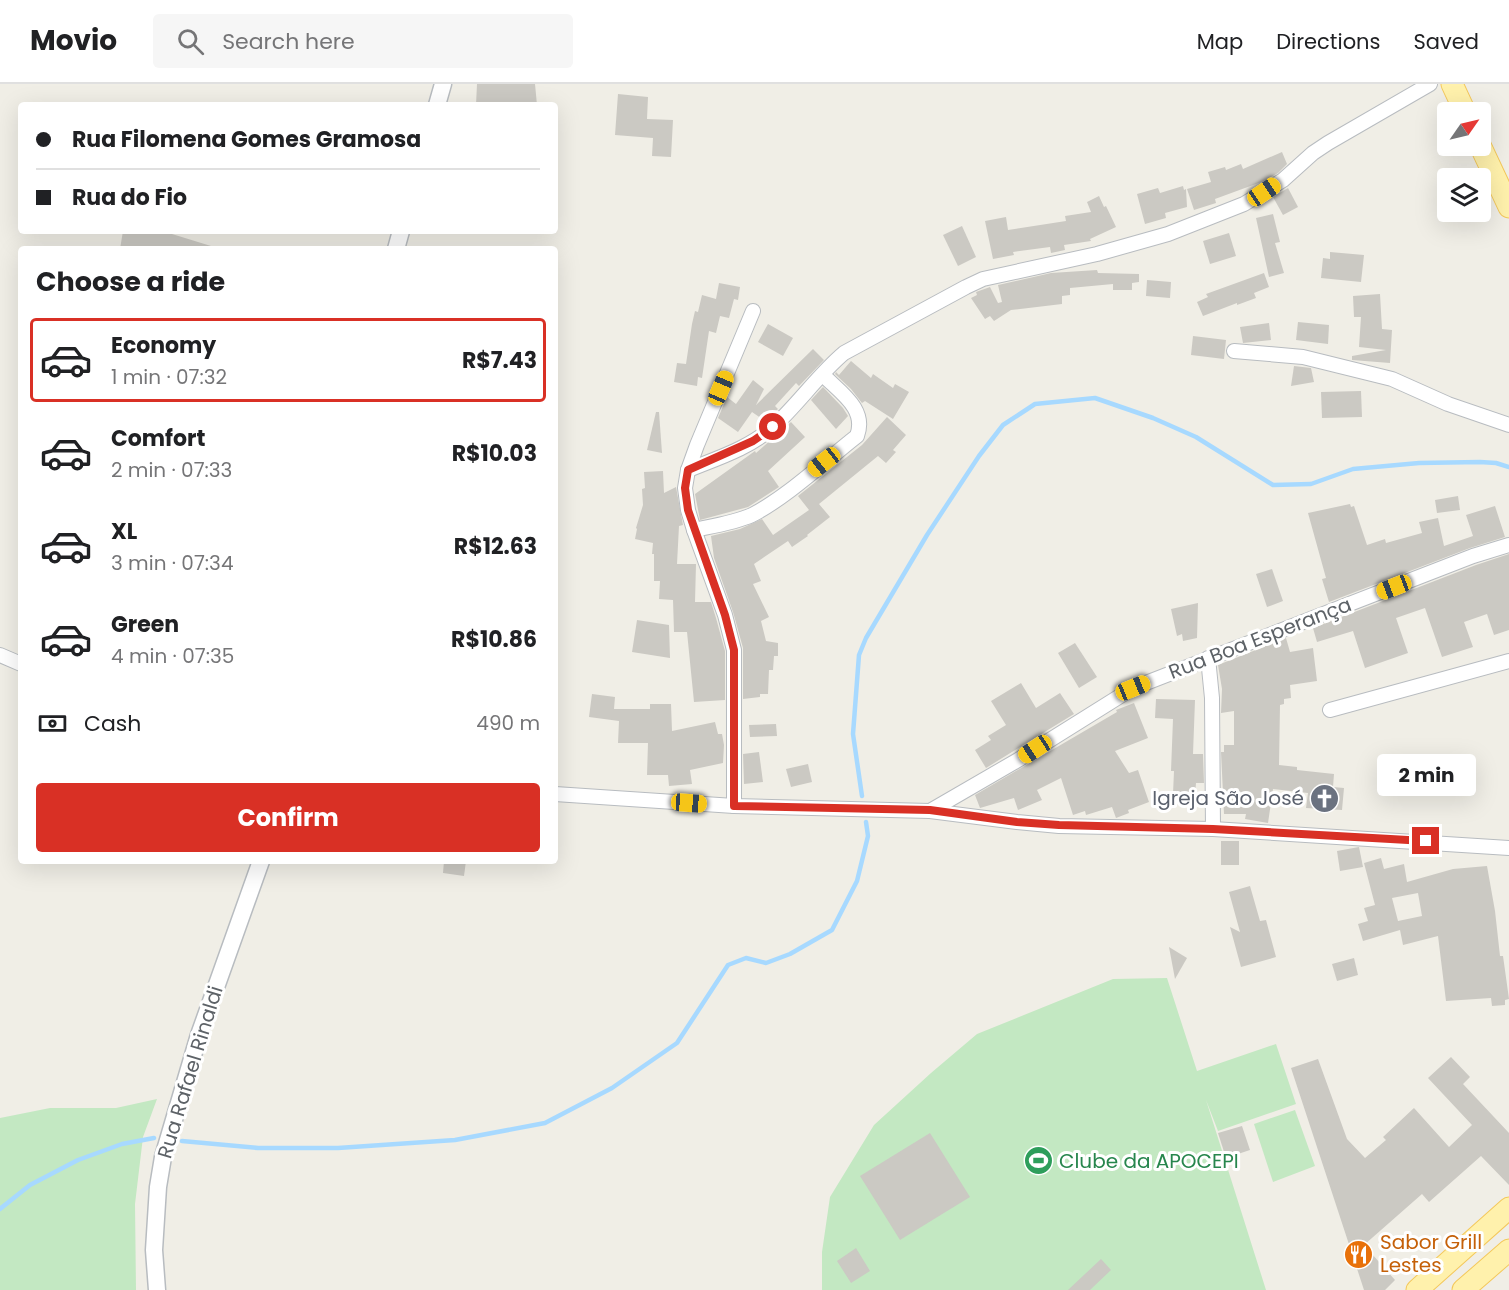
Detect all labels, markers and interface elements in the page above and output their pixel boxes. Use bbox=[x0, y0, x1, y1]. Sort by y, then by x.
search box bbox=[153, 14, 573, 68]
text: Movio bbox=[30, 21, 117, 60]
icon: search bbox=[174, 25, 207, 58]
text: Search here bbox=[222, 26, 355, 57]
text: Map bbox=[1197, 27, 1243, 56]
text: Directions bbox=[1276, 27, 1380, 56]
text: Saved bbox=[1413, 27, 1479, 56]
north arrow bbox=[1437, 102, 1491, 156]
map controls bbox=[1437, 102, 1491, 222]
text: Rua Filomena Gomes Gramosa bbox=[72, 124, 421, 155]
button: layers bbox=[1437, 168, 1491, 222]
car bbox=[1244, 174, 1284, 210]
text: Rua do Fio bbox=[72, 182, 187, 213]
text: Choose a ride bbox=[36, 263, 225, 300]
text: Economy bbox=[111, 330, 216, 361]
icon: car bbox=[39, 333, 93, 387]
text: R$7.43 bbox=[462, 345, 537, 376]
text: 1 min · 07:32 bbox=[111, 363, 227, 391]
car bbox=[706, 368, 736, 408]
route start bbox=[759, 413, 786, 440]
text: Comfort bbox=[111, 423, 205, 454]
icon: car bbox=[39, 426, 93, 480]
text: R$10.03 bbox=[452, 438, 537, 469]
car bbox=[804, 444, 844, 480]
text: 2 min · 07:33 bbox=[111, 456, 232, 484]
text: XL bbox=[111, 516, 137, 547]
icon: car bbox=[39, 519, 93, 573]
text: R$12.63 bbox=[454, 531, 537, 562]
text: 3 min · 07:34 bbox=[111, 549, 233, 577]
car bbox=[1374, 572, 1414, 602]
street label: Rua Boa Esperança bbox=[1165, 590, 1355, 686]
text: Green bbox=[111, 609, 179, 640]
icon: car bbox=[39, 612, 93, 666]
text: R$10.86 bbox=[451, 624, 537, 655]
text: 4 min · 07:35 bbox=[111, 642, 234, 670]
car bbox=[1113, 673, 1153, 703]
icon: cash bbox=[36, 707, 69, 740]
text: Cash bbox=[84, 708, 141, 739]
text: 490 m bbox=[476, 709, 540, 737]
car bbox=[1015, 732, 1055, 766]
callout: 2 min bbox=[1376, 754, 1476, 796]
text: 2 min bbox=[1398, 761, 1455, 789]
church icon: Igreja São José bbox=[1309, 782, 1341, 814]
button: Confirm bbox=[36, 783, 540, 852]
place label: Igreja São José bbox=[1152, 784, 1304, 812]
car bbox=[670, 793, 708, 813]
route end bbox=[1412, 827, 1439, 854]
street label: Rua Rafael Rinaldi bbox=[150, 982, 230, 1162]
sports icon: Clube da APOCEPI bbox=[1022, 1145, 1054, 1177]
place label: Clube da APOCEPI bbox=[1059, 1147, 1239, 1175]
place label: Sabor Grill Lestes bbox=[1380, 1228, 1482, 1279]
restaurant icon: Sabor Grill Lestes bbox=[1343, 1238, 1375, 1270]

